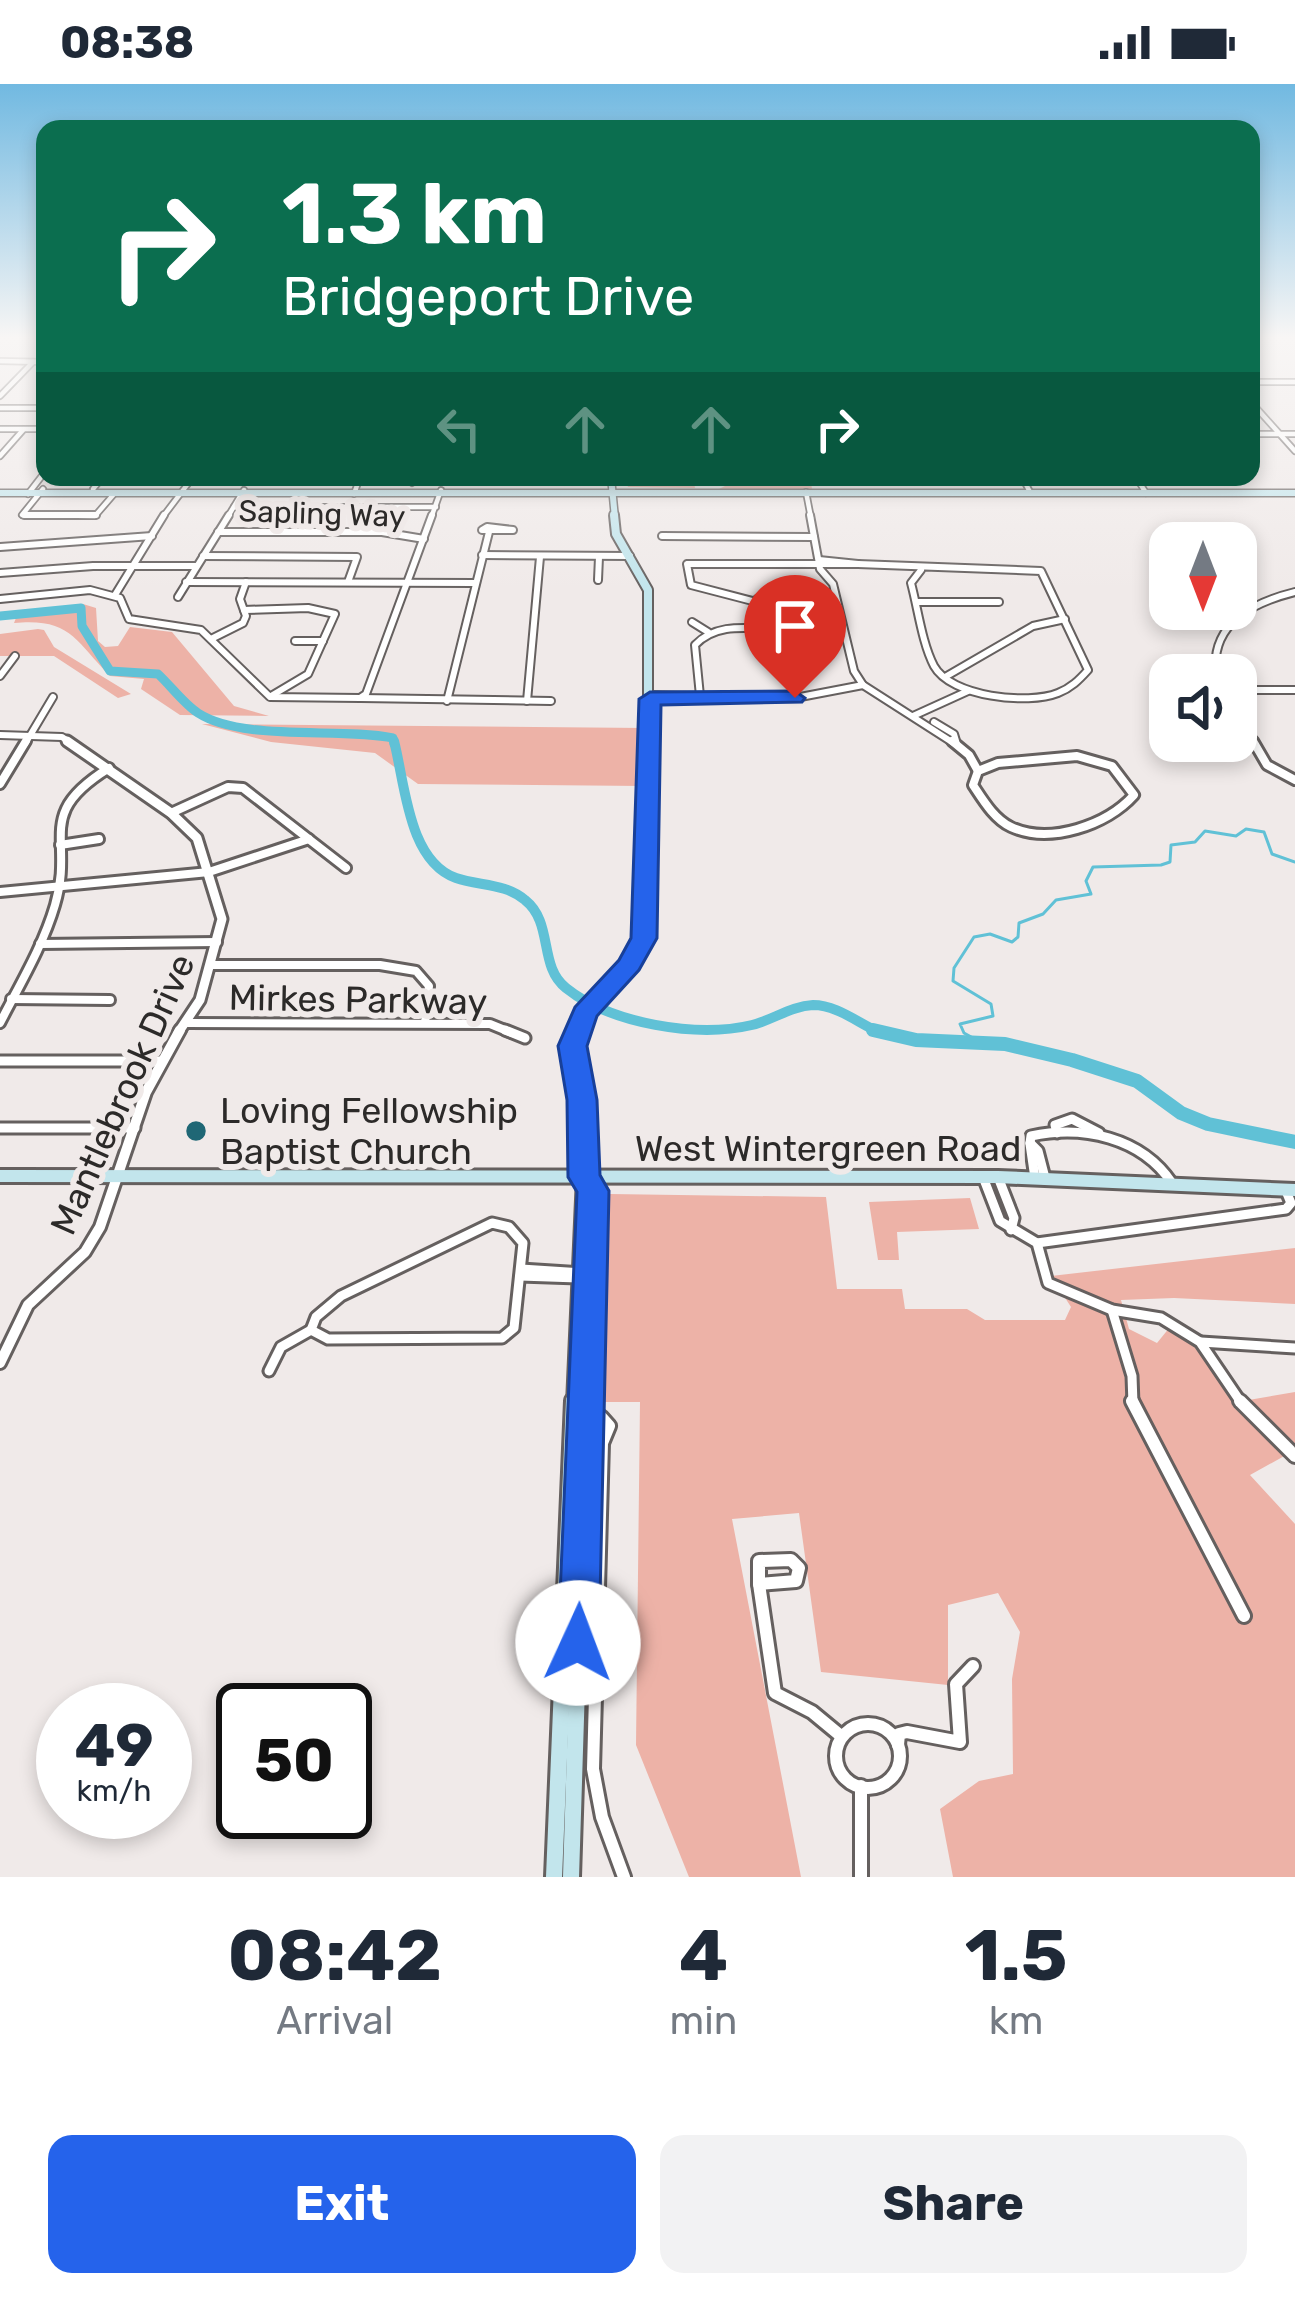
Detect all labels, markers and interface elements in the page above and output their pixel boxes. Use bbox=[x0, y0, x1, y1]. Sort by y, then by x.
text: 08:38 bbox=[60, 16, 194, 69]
text: 1.3 km bbox=[282, 164, 547, 264]
icon: right bbox=[84, 168, 240, 324]
text: Bridgeport Drive bbox=[282, 265, 694, 329]
icon: left bbox=[426, 396, 492, 462]
icon: ahead bbox=[552, 396, 618, 462]
icon: ahead bbox=[678, 396, 744, 462]
icon: right bbox=[804, 396, 870, 462]
street label: Sapling Way bbox=[238, 493, 406, 535]
north arrow bbox=[1149, 522, 1257, 630]
map controls bbox=[1149, 522, 1257, 762]
pin bbox=[744, 575, 846, 698]
icon: arrive bbox=[762, 593, 828, 659]
button: sound bbox=[1149, 654, 1257, 762]
street label: Mantlebrook Drive bbox=[41, 947, 204, 1241]
street label: Mirkes Parkway bbox=[228, 976, 488, 1023]
place label: Loving Fellowship Baptist Church bbox=[220, 1089, 518, 1173]
marker: Loving Fellowship Baptist Church bbox=[183, 1118, 209, 1144]
street label: West Wintergreen Road bbox=[635, 1127, 1021, 1170]
position arrow bbox=[515, 1580, 641, 1706]
speed limit sign: 50 bbox=[216, 1683, 372, 1839]
text: 49 bbox=[74, 1710, 154, 1781]
text: km/h bbox=[77, 1773, 151, 1809]
text: 08:42 bbox=[227, 1913, 442, 1998]
text: 4 bbox=[679, 1913, 728, 1998]
text: 1.5 bbox=[965, 1913, 1068, 1998]
text: Arrival bbox=[276, 1998, 393, 2044]
text: min bbox=[670, 1998, 737, 2044]
text: km bbox=[989, 1998, 1044, 2044]
button: Exit bbox=[48, 2135, 636, 2273]
button: Share bbox=[660, 2135, 1247, 2273]

